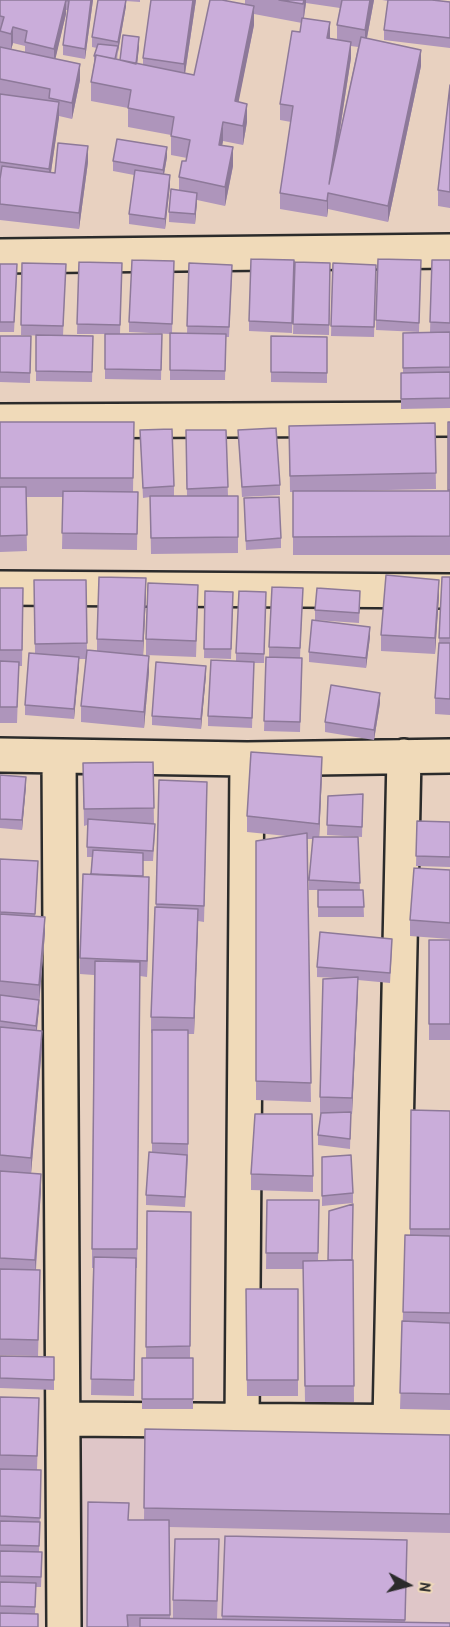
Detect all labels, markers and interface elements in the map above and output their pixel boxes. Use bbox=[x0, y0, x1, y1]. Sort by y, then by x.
north arrow bbox=[378, 1555, 438, 1615]
text: N bbox=[414, 1582, 437, 1593]

